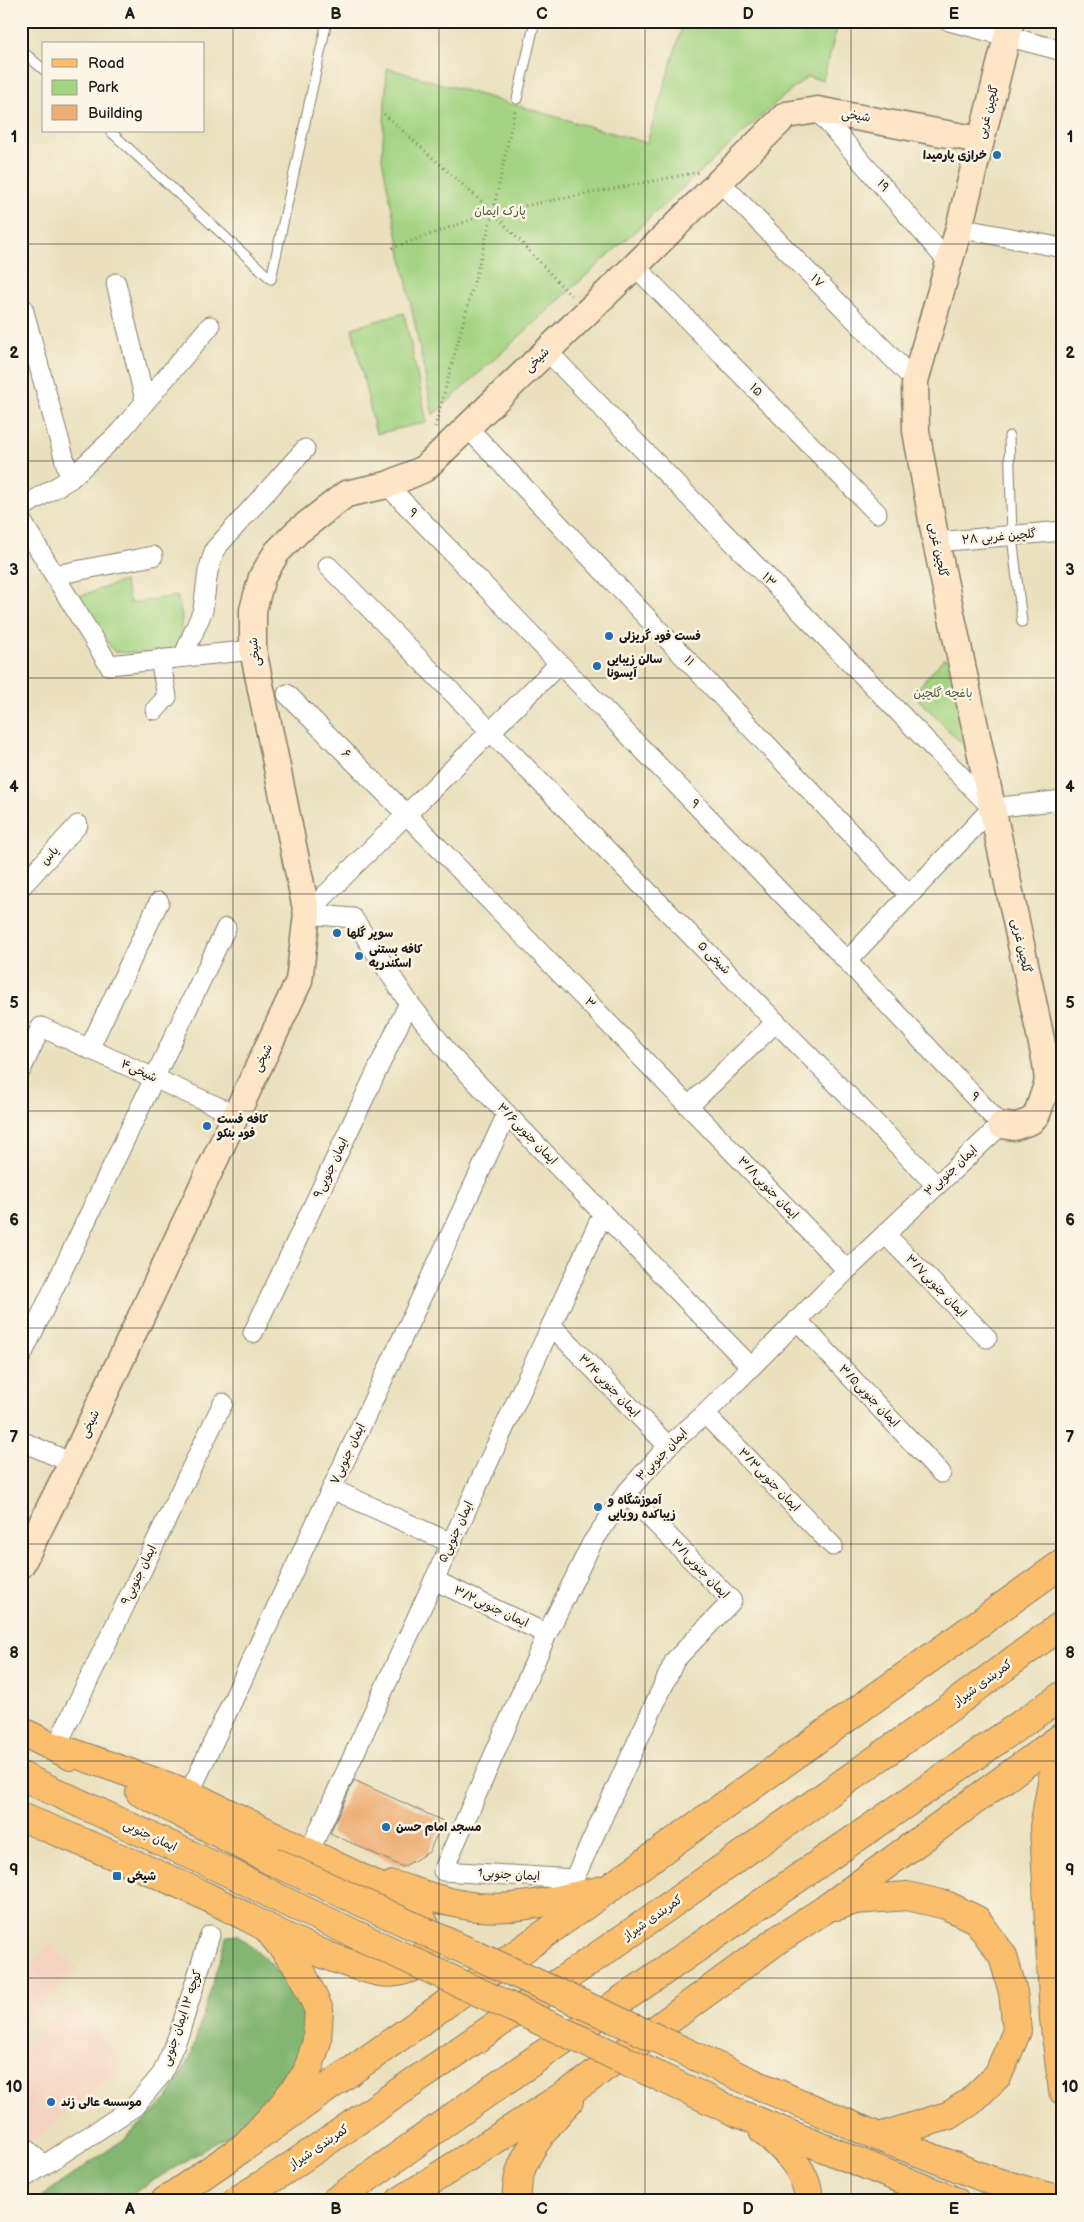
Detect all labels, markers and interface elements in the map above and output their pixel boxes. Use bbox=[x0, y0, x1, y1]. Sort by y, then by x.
text: A bbox=[124, 5, 135, 24]
text: B bbox=[330, 5, 342, 24]
text: C bbox=[536, 5, 548, 24]
text: D bbox=[742, 5, 754, 24]
text: E bbox=[949, 5, 959, 24]
legend bbox=[42, 42, 205, 132]
text: Road bbox=[88, 54, 124, 73]
text: Park bbox=[88, 78, 119, 97]
street label: گلچین غربی bbox=[974, 83, 1002, 141]
text: Building bbox=[88, 104, 143, 123]
street label: شیخی bbox=[840, 106, 872, 126]
text: 1 bbox=[11, 128, 17, 147]
text: 1 bbox=[1067, 128, 1073, 147]
place label: خرازی پارمیدا bbox=[923, 148, 987, 163]
marker: خرازی پارمیدا bbox=[991, 149, 1003, 161]
street label: ۱۹ bbox=[873, 177, 893, 195]
park label: پارک ایمان bbox=[474, 204, 526, 219]
street label: ۱۷ bbox=[807, 271, 827, 291]
text: 2 bbox=[9, 344, 19, 363]
street label: شیخی bbox=[521, 344, 553, 376]
text: 2 bbox=[1065, 344, 1075, 363]
street label: ۱۵ bbox=[746, 380, 766, 400]
street label: ۹ bbox=[405, 505, 421, 521]
street label: گلچین غربی bbox=[925, 521, 951, 579]
street label: گلچین غربی ۲۸ bbox=[961, 526, 1037, 548]
text: 3 bbox=[9, 561, 19, 580]
text: 3 bbox=[1065, 561, 1075, 580]
street label: ۱۳ bbox=[759, 570, 779, 590]
place label: فست فود گریزلی bbox=[619, 628, 701, 644]
marker: فست فود گریزلی bbox=[603, 630, 615, 642]
street label: شیخی bbox=[246, 637, 264, 667]
place label: سالن زیبایی آیسونا bbox=[607, 652, 662, 681]
street label: ۱۱ bbox=[681, 653, 697, 669]
marker: سالن زیبایی آیسونا bbox=[591, 660, 603, 672]
park label: باغچه گلچین bbox=[913, 686, 973, 701]
street label: ۶ bbox=[338, 746, 354, 762]
text: 4 bbox=[9, 778, 19, 797]
text: 4 bbox=[1065, 778, 1075, 797]
street label: ۹ bbox=[687, 796, 703, 812]
street label: یاس bbox=[38, 843, 62, 869]
street label: گلچین غربی bbox=[1008, 917, 1034, 975]
place label: سوپر گلها bbox=[347, 925, 393, 941]
marker: سوپر گلها bbox=[331, 927, 343, 939]
street label: شیخی ۵ bbox=[694, 938, 734, 978]
place label: کافه بستنی اسکندریه bbox=[369, 942, 423, 971]
marker: کافه بستنی اسکندریه bbox=[353, 950, 365, 962]
text: 5 bbox=[9, 994, 19, 1013]
street label: ۳ bbox=[581, 994, 599, 1012]
text: 5 bbox=[1065, 994, 1075, 1013]
street label: شیخی bbox=[250, 1042, 276, 1074]
street label: شیخی۴ bbox=[119, 1056, 159, 1086]
street label: ۹ bbox=[967, 1089, 983, 1105]
street label: ایمان جنوبی۳/۶ bbox=[494, 1100, 560, 1168]
place label: کافه فست فود بنکو bbox=[216, 1112, 269, 1141]
marker: کافه فست فود بنکو bbox=[201, 1120, 213, 1132]
street label: ایمان جنوبی۹ bbox=[310, 1135, 352, 1201]
street label: ایمان جنوبی۳ bbox=[921, 1143, 981, 1199]
street label: ایمان جنوبی۳/۸ bbox=[734, 1154, 802, 1222]
text: 6 bbox=[9, 1211, 19, 1230]
text: 6 bbox=[1065, 1211, 1075, 1230]
street label: ایمان جنوبی۳/۷ bbox=[902, 1252, 970, 1320]
street label: ایمان جنوبی۳/۴ bbox=[575, 1351, 643, 1421]
street label: ایمان جنوبی۳/۵ bbox=[835, 1362, 903, 1430]
street label: شیخی bbox=[77, 1408, 103, 1440]
street label: ایمان جنوبی۷ bbox=[327, 1421, 369, 1487]
street label: ایمان جنوبی۳ bbox=[633, 1426, 691, 1484]
text: 7 bbox=[10, 1428, 19, 1447]
text: 7 bbox=[1066, 1428, 1075, 1447]
street label: ایمان جنوبی۳/۳ bbox=[735, 1445, 803, 1515]
place label: آموزشگاه و زیباکده رویایی bbox=[607, 1492, 676, 1522]
street label: ایمان جنوبی۵ bbox=[435, 1499, 477, 1565]
marker: آموزشگاه و زیباکده رویایی bbox=[592, 1501, 604, 1513]
street label: ایمان جنوبی۳/۱ bbox=[668, 1536, 732, 1602]
street label: ایمان جنوبی۹ bbox=[118, 1542, 160, 1607]
street label: ایمان جنوبی۳/۲ bbox=[451, 1583, 531, 1631]
text: 8 bbox=[9, 1644, 19, 1663]
text: 8 bbox=[1065, 1644, 1075, 1663]
street label: کمربندی شیراز bbox=[950, 1657, 1015, 1710]
street label: ایمان جنوبی bbox=[121, 1817, 179, 1855]
place label: مسجد امام حسن bbox=[396, 1820, 481, 1836]
marker: مسجد امام حسن bbox=[380, 1821, 392, 1833]
text: 9 bbox=[9, 1861, 19, 1880]
text: 9 bbox=[1065, 1861, 1075, 1880]
street label: 1ایمان جنوبی bbox=[478, 1866, 540, 1884]
place label: شیخی bbox=[127, 1869, 156, 1884]
marker: شیخی bbox=[111, 1870, 123, 1882]
street label: کمربندی شیراز bbox=[620, 1892, 686, 1944]
street label: کوچه ۱۲ ایمان جنوبی bbox=[158, 1968, 206, 2068]
text: 10 bbox=[6, 2078, 22, 2097]
text: 10 bbox=[1062, 2078, 1078, 2097]
place label: موسسه عالی زند bbox=[61, 2095, 142, 2110]
marker: موسسه عالی زند bbox=[45, 2096, 57, 2108]
street label: کمربندی شیراز bbox=[285, 2122, 352, 2173]
text: A bbox=[124, 2200, 135, 2219]
text: B bbox=[330, 2200, 342, 2219]
text: C bbox=[536, 2200, 548, 2219]
text: D bbox=[742, 2200, 754, 2219]
text: E bbox=[949, 2200, 959, 2219]

